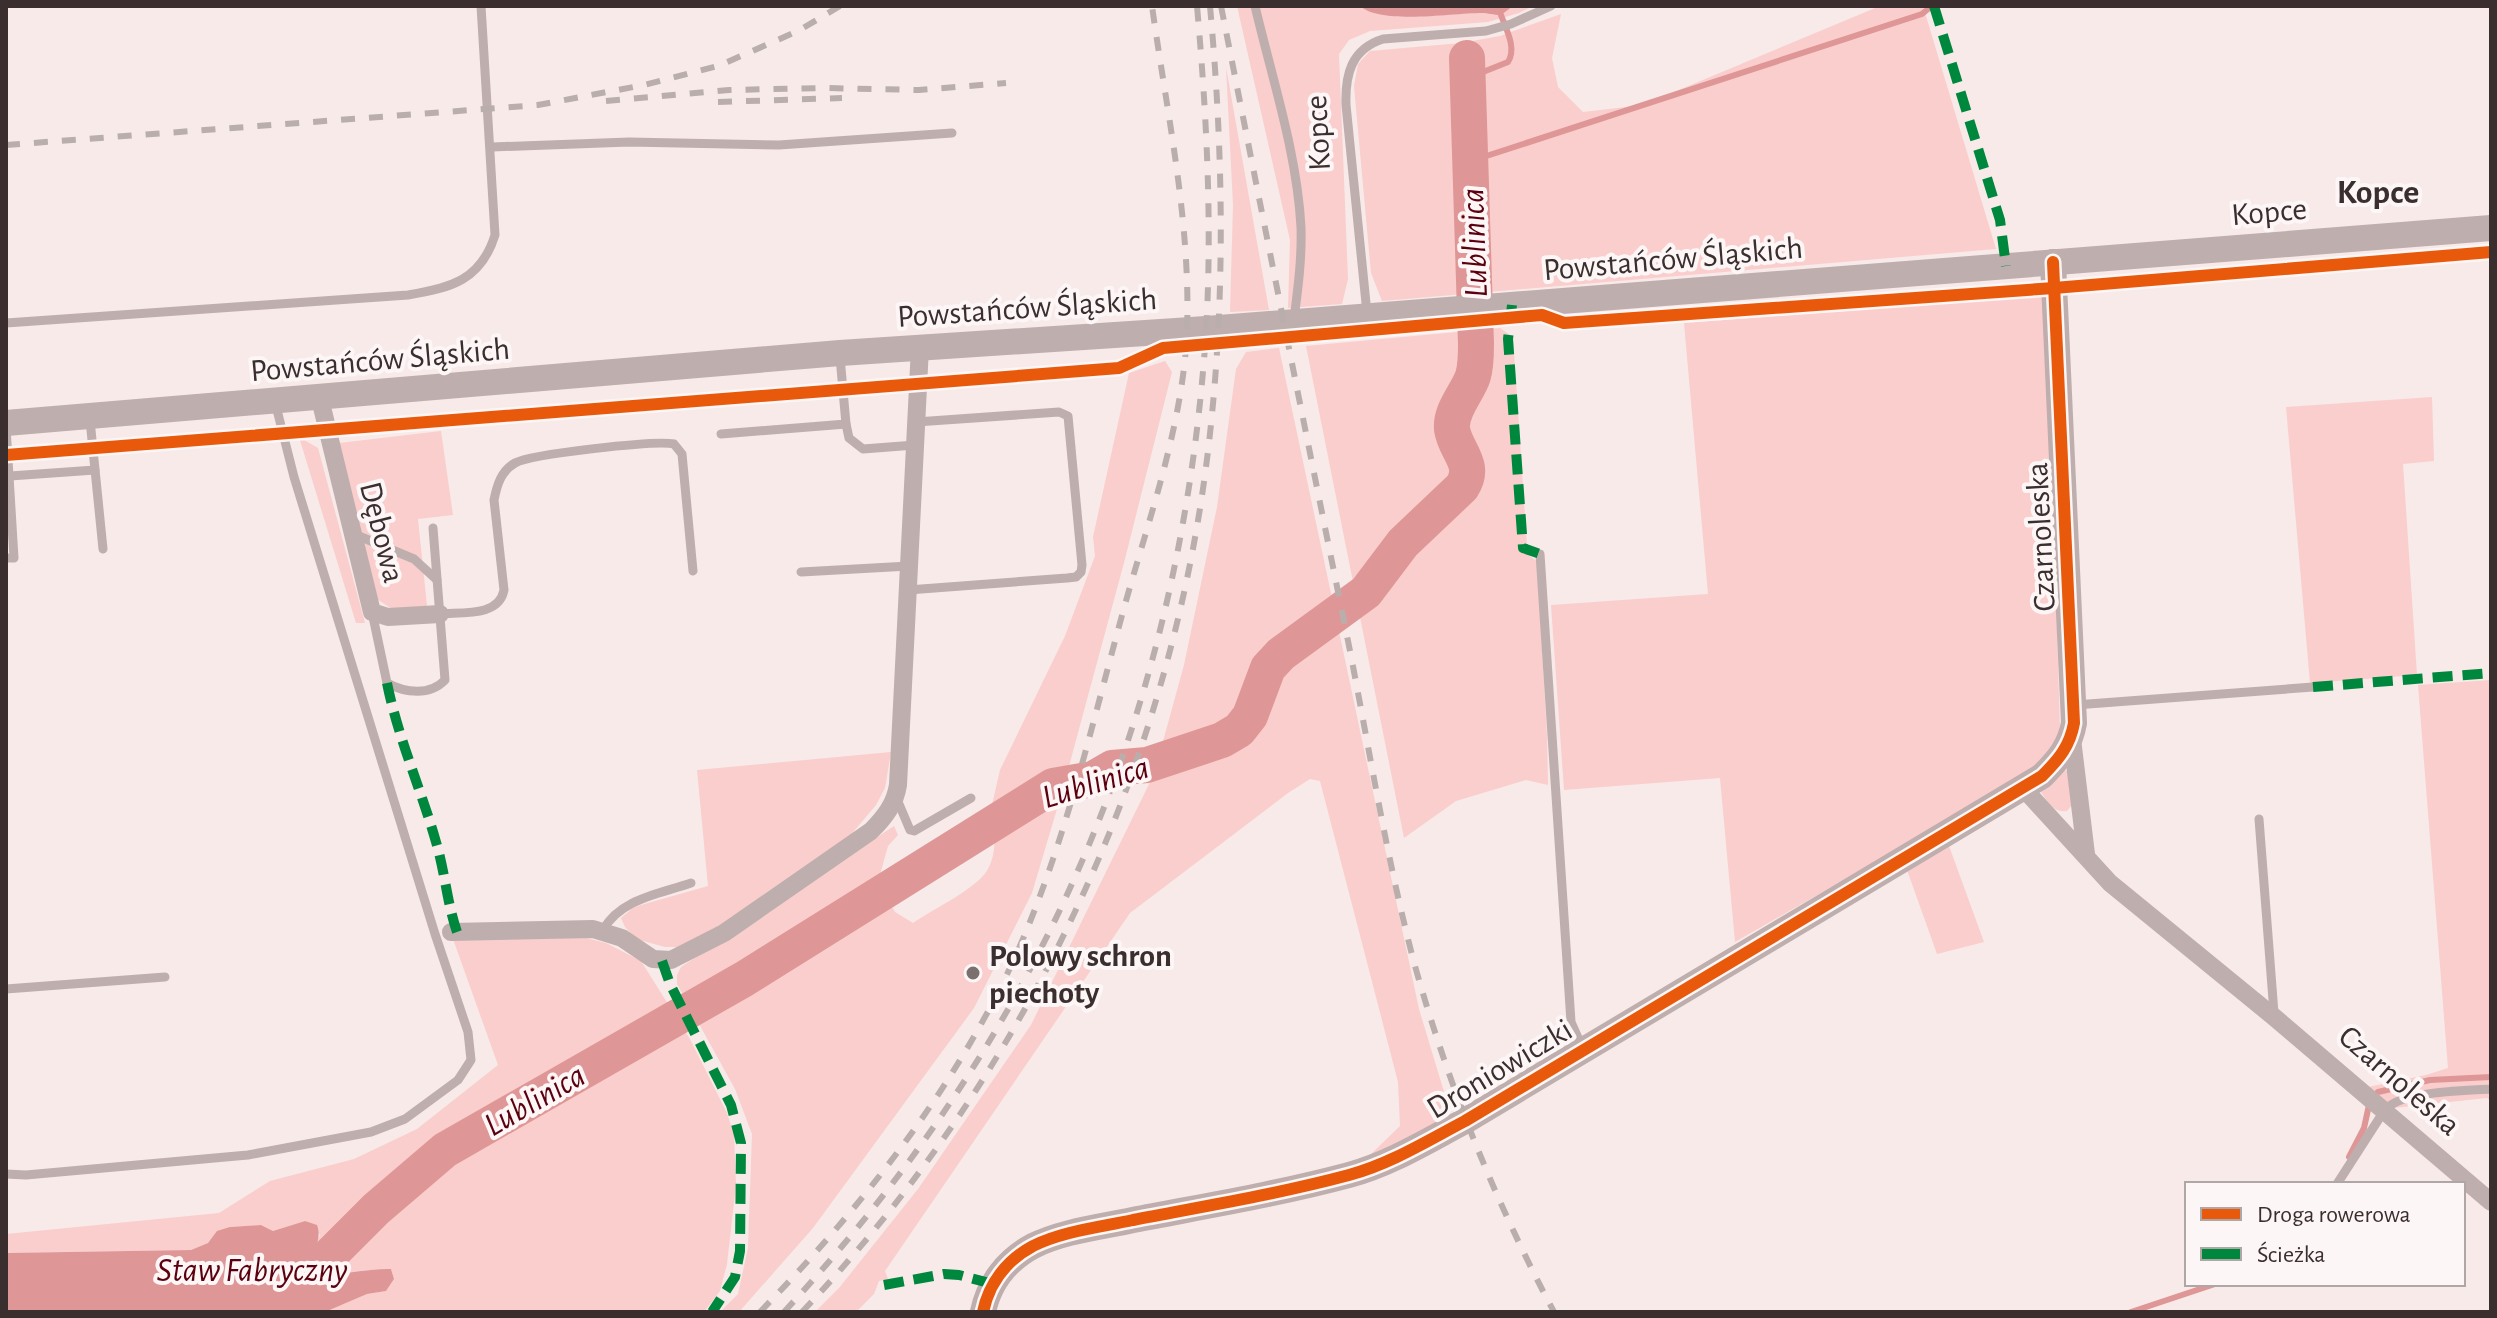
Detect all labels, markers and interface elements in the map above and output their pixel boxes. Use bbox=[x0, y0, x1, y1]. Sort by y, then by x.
street label: Kopce bbox=[1300, 94, 1336, 172]
district label: Kopce bbox=[2337, 176, 2419, 210]
water label: Lublinica bbox=[1456, 187, 1494, 298]
street label: Kopce bbox=[2230, 193, 2308, 231]
street label: Powstańców Śląskich bbox=[1542, 229, 1804, 287]
street label: Powstańców Śląskich bbox=[896, 280, 1158, 334]
street label: Powstańców Śląskich bbox=[249, 330, 511, 388]
street label: Czarnoleska bbox=[2021, 461, 2061, 612]
street label: Dębowa bbox=[354, 478, 410, 586]
water label: Lublinica bbox=[1038, 751, 1153, 815]
place label: Polowy schron piechoty bbox=[989, 940, 1172, 1009]
marker: Polowy schron piechoty bbox=[964, 964, 982, 982]
street label: Droniowiczki bbox=[1421, 1013, 1578, 1125]
street label: Czarnoleska bbox=[2332, 1020, 2466, 1142]
water label: Lublinica bbox=[479, 1059, 591, 1143]
legend bbox=[2185, 1182, 2465, 1286]
text: Droga rowerowa bbox=[2257, 1203, 2411, 1227]
text: Ścieżka bbox=[2257, 1241, 2325, 1267]
water label: Staw Fabryczny bbox=[157, 1254, 347, 1288]

